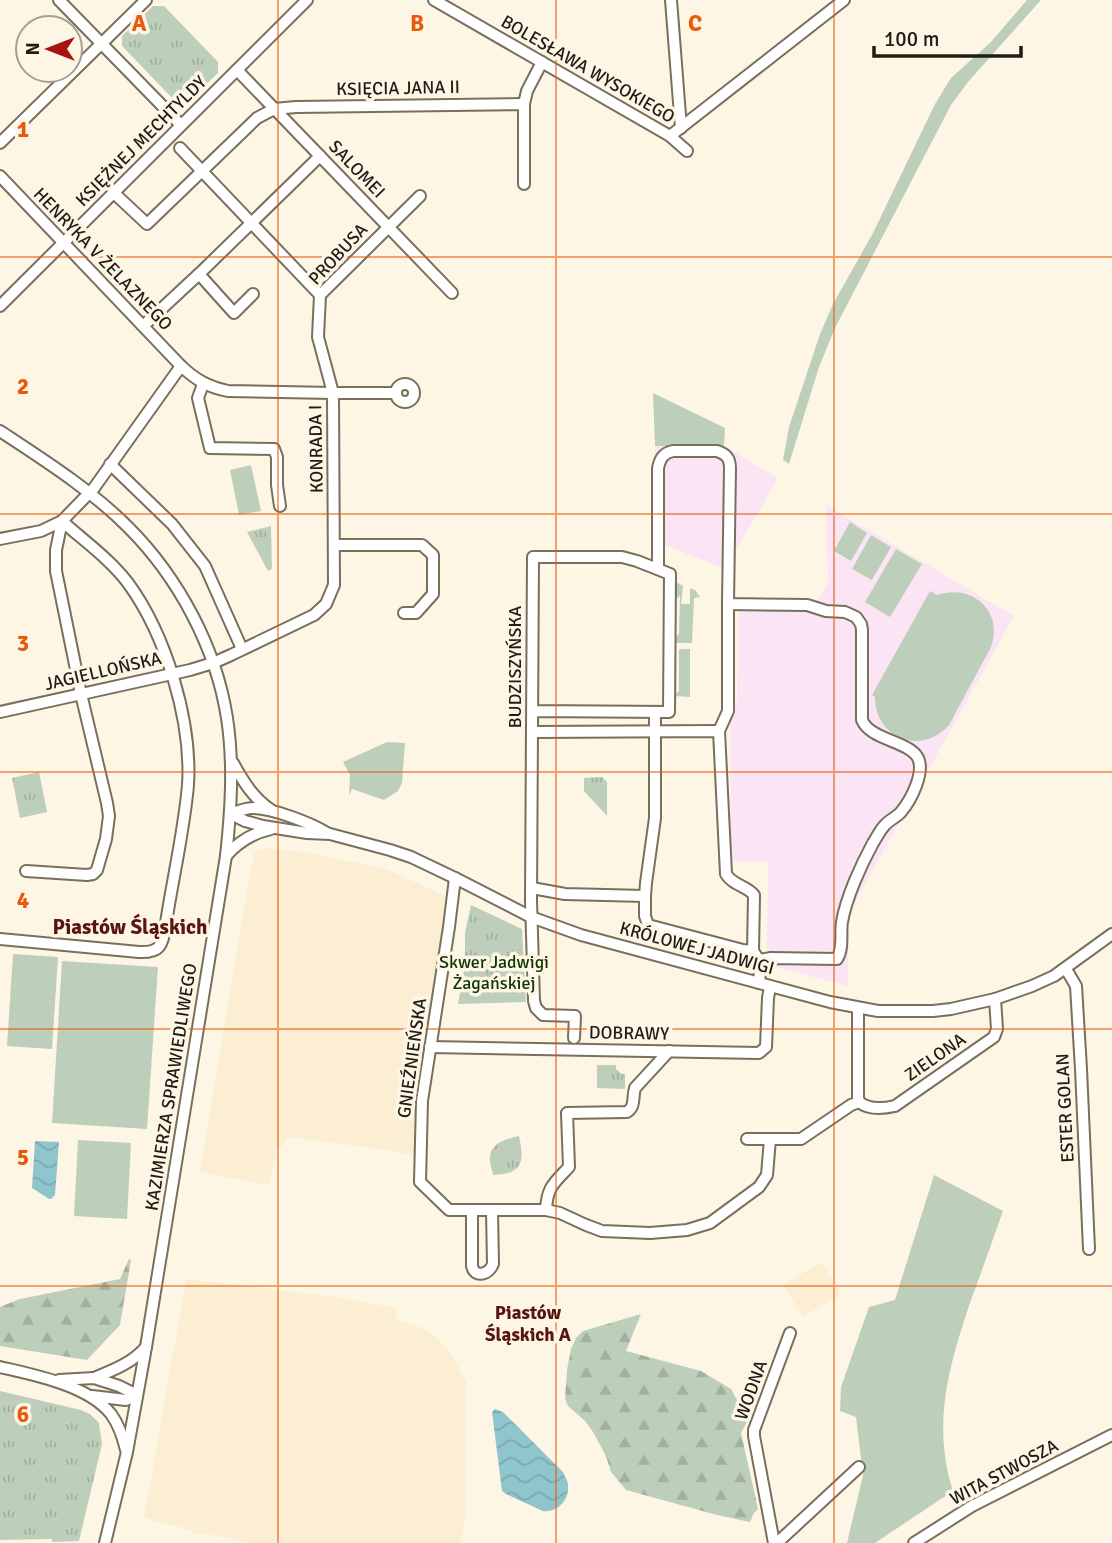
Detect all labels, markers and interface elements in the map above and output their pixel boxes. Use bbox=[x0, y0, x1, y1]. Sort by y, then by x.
text: A bbox=[132, 9, 147, 38]
text: B bbox=[410, 9, 424, 38]
text: C bbox=[688, 9, 702, 38]
street label: BOLESŁAWA WYSOKIEGO bbox=[497, 10, 679, 128]
north arrow bbox=[14, 14, 84, 84]
scale bar bbox=[874, 14, 1021, 58]
text: 100 m bbox=[884, 26, 939, 52]
text: N bbox=[21, 42, 45, 56]
street label: KSIĘŻNEJ MECHTYLDY bbox=[71, 71, 211, 211]
street label: KSIĘCIA JANA II bbox=[336, 76, 460, 100]
text: 1 bbox=[17, 115, 29, 144]
street label: SALOMEI bbox=[324, 136, 390, 202]
street label: HENRYKA V ŻELAZNEGO bbox=[29, 183, 177, 335]
street label: PROBUSA bbox=[304, 219, 372, 289]
text: 2 bbox=[17, 372, 29, 401]
street label: KONRADA I bbox=[304, 405, 328, 493]
street label: BUDZISZYŃSKA bbox=[504, 606, 526, 728]
text: 3 bbox=[17, 629, 29, 658]
street label: JAGIELLOŃSKA bbox=[42, 647, 164, 695]
text: 4 bbox=[17, 886, 29, 915]
district label: Piastów Śląskich bbox=[53, 913, 207, 940]
street label: KRÓLOWEJ JADWIGI bbox=[617, 917, 777, 979]
park label: Skwer Jadwigi Żagańskiej bbox=[439, 951, 549, 994]
street label: KAZIMIERZA SPRAWIEDLIWEGO bbox=[141, 962, 201, 1212]
street label: GNIEŹNIEŃSKA bbox=[393, 997, 431, 1119]
street label: DOBRAWY bbox=[589, 1021, 669, 1045]
street label: ZIELONA bbox=[900, 1028, 970, 1086]
street label: ESTER GOLAN bbox=[1051, 1053, 1079, 1163]
text: 5 bbox=[17, 1143, 29, 1172]
district label: Piastów Śląskich A bbox=[485, 1301, 571, 1347]
street label: WODNA bbox=[730, 1357, 772, 1423]
text: 6 bbox=[17, 1400, 29, 1429]
street label: WITA STWOSZA bbox=[946, 1434, 1062, 1510]

